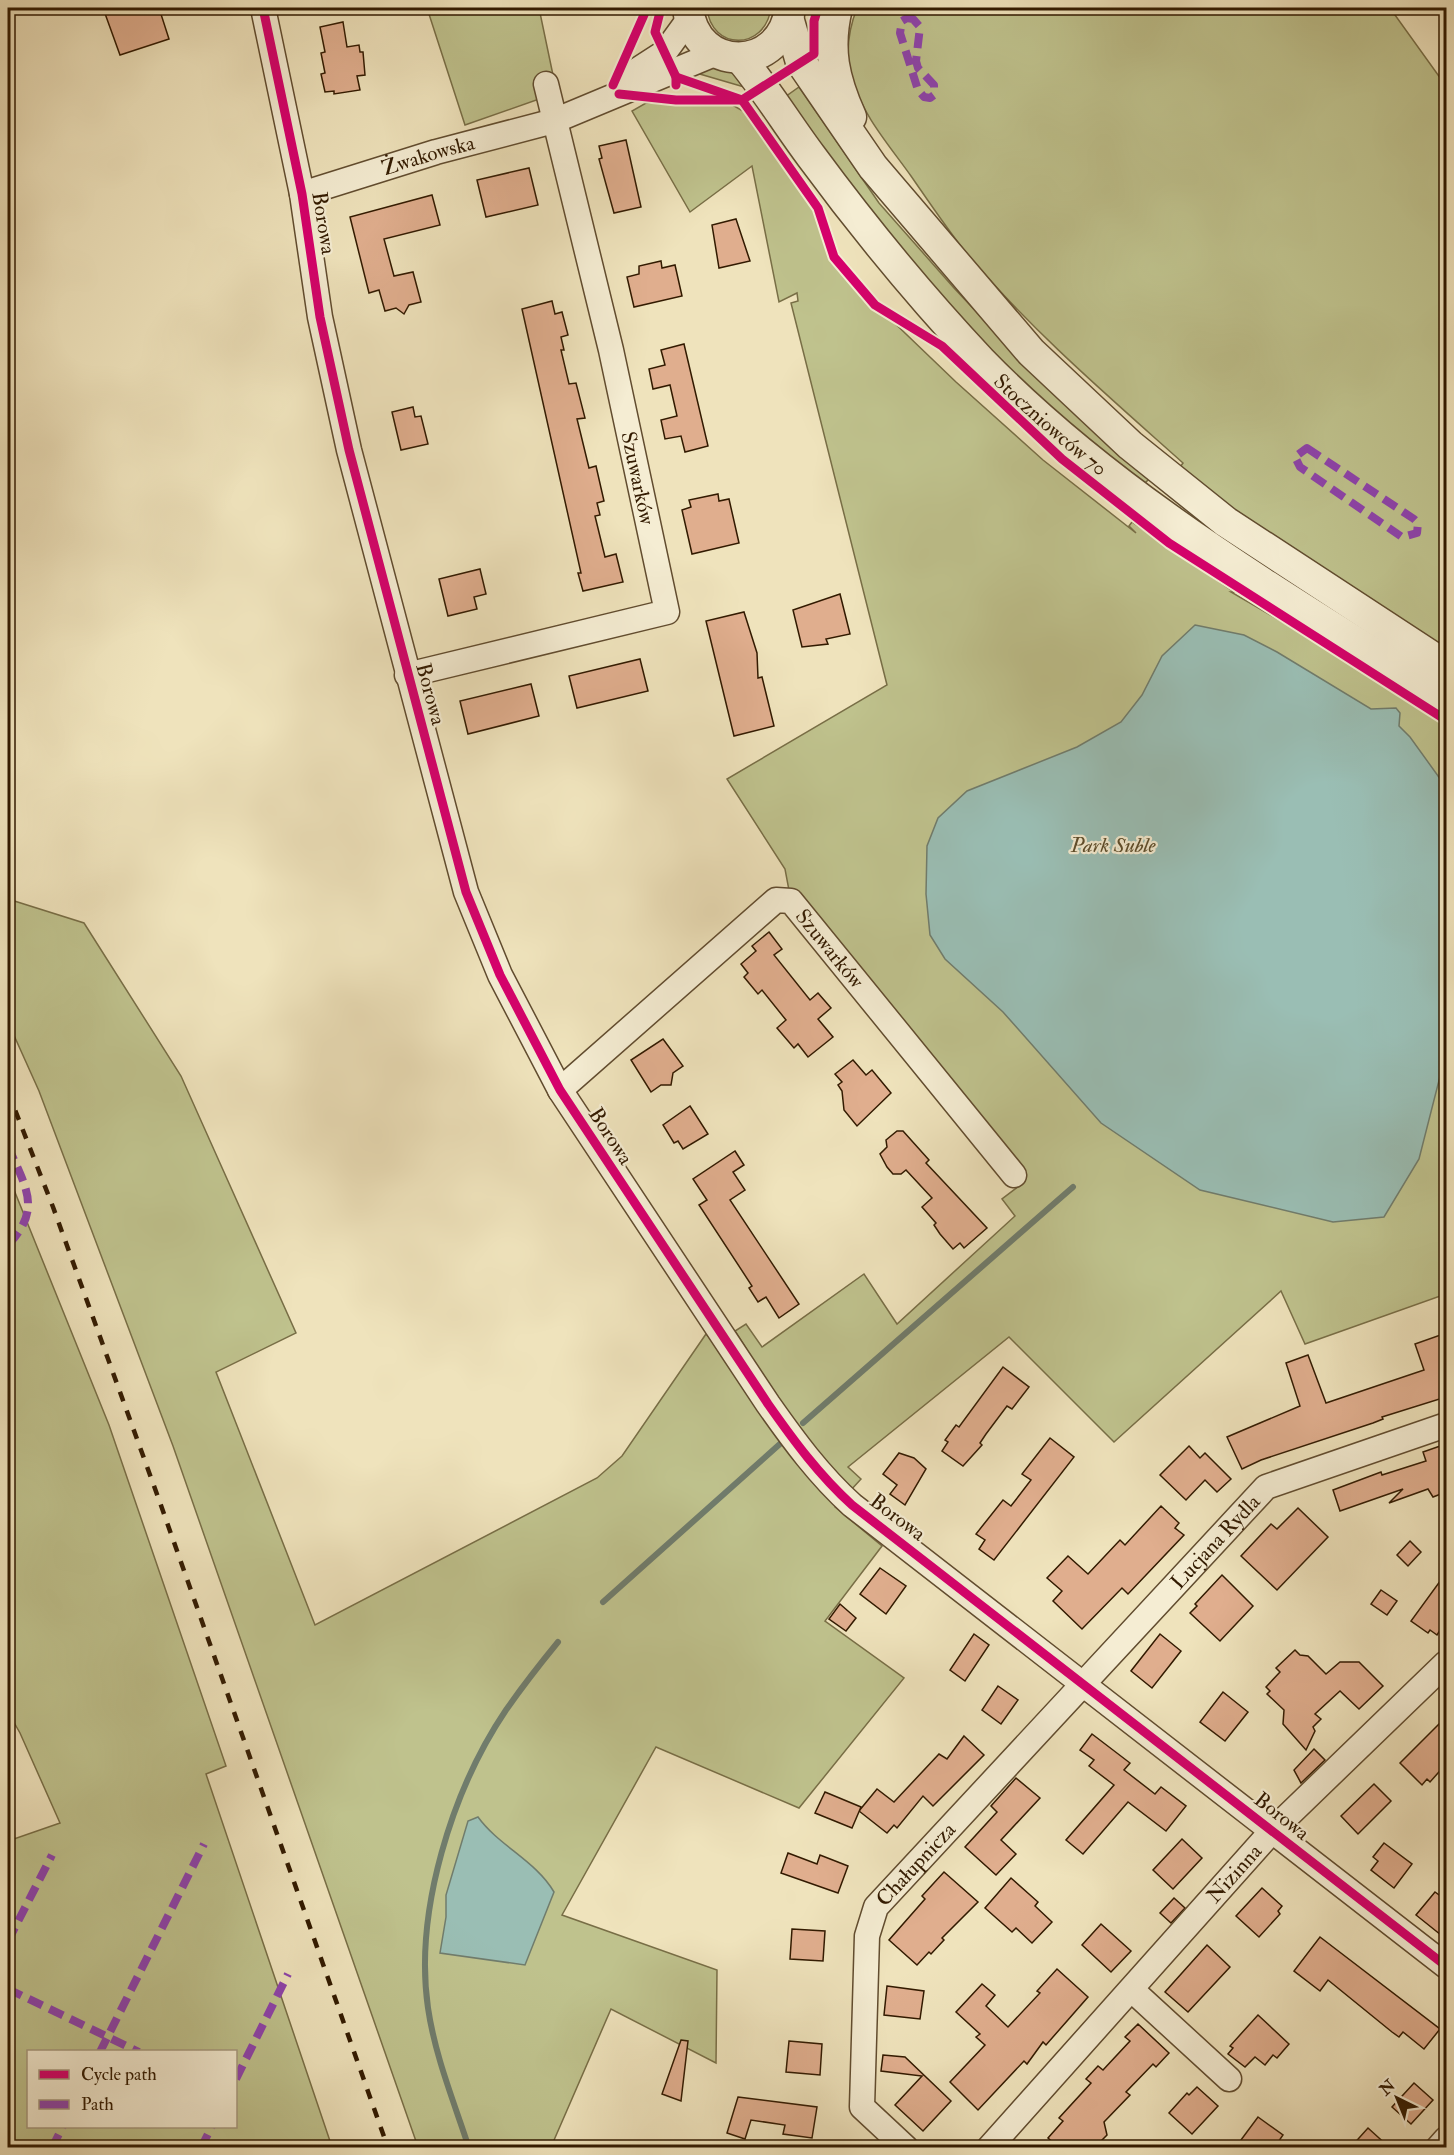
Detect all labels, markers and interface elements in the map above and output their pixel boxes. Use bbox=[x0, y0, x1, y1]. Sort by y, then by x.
street label: Żwakowska bbox=[379, 129, 478, 182]
street label: Borowa bbox=[305, 190, 342, 257]
street label: Stoczniowców 70 bbox=[988, 368, 1113, 482]
street label: Szuwarków bbox=[614, 429, 661, 528]
street label: Borowa bbox=[409, 660, 452, 728]
park label: Park Suble bbox=[1070, 832, 1156, 859]
street label: Szuwarków bbox=[789, 904, 870, 995]
street label: Borowa bbox=[582, 1102, 639, 1170]
street label: Borowa bbox=[864, 1488, 931, 1547]
street label: Lucjana Rydla bbox=[1165, 1489, 1266, 1595]
street label: Borowa bbox=[1249, 1786, 1315, 1847]
street label: Chałupnicza bbox=[870, 1816, 962, 1912]
street label: Nizinna bbox=[1201, 1838, 1268, 1909]
legend bbox=[27, 2050, 237, 2128]
text: Cycle path bbox=[81, 2063, 157, 2086]
north arrow bbox=[1367, 2068, 1427, 2128]
text: N bbox=[1375, 2075, 1400, 2101]
text: Path bbox=[81, 2093, 114, 2116]

